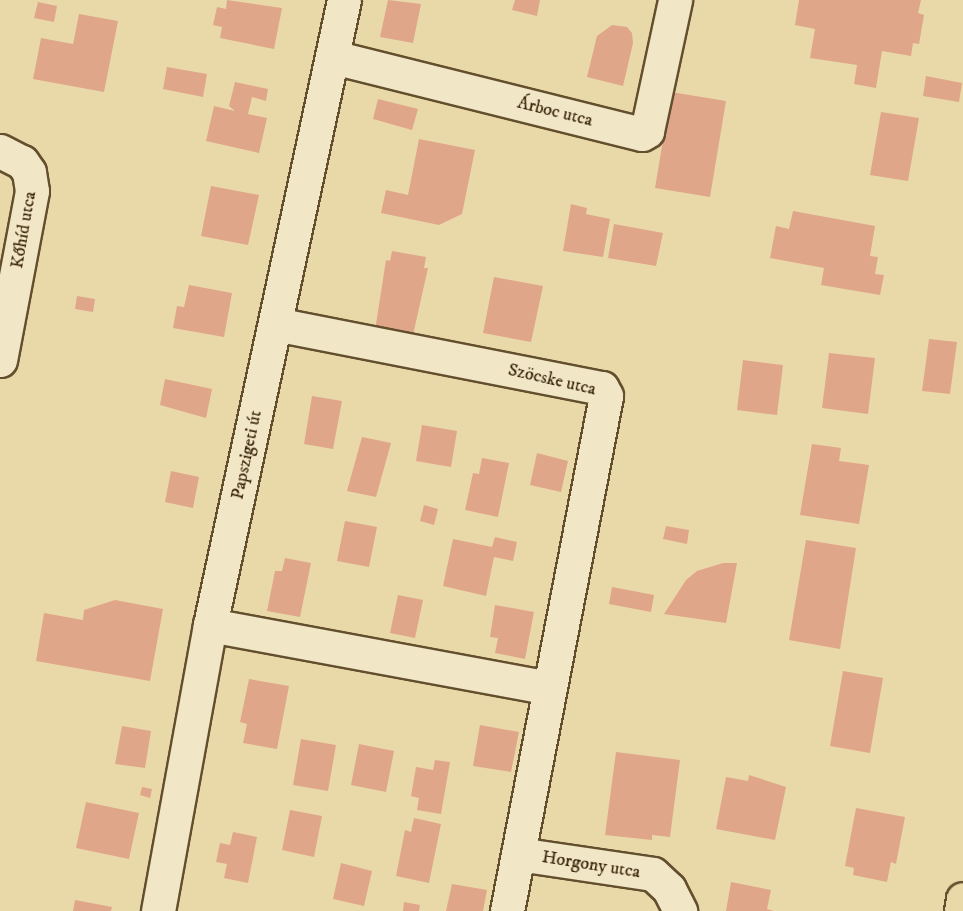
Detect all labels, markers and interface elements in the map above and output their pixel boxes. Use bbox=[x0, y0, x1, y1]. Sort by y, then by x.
street label: Árboc utca bbox=[515, 92, 595, 132]
street label: Kőhíd utca bbox=[7, 190, 41, 270]
street label: Szöcske utca bbox=[506, 359, 598, 401]
street label: Papszigeti út bbox=[227, 408, 267, 502]
street label: Horgony utca bbox=[540, 847, 642, 883]

